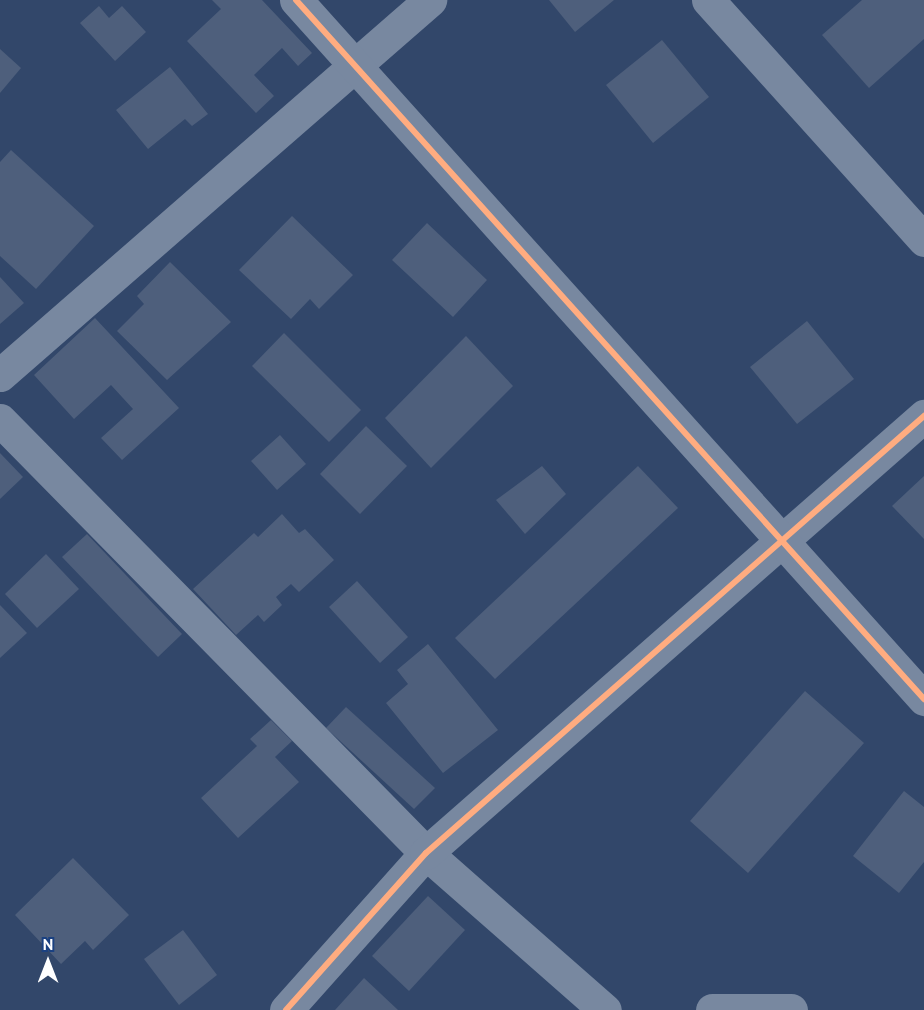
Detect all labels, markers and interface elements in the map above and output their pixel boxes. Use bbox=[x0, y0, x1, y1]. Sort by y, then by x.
north arrow bbox=[18, 932, 78, 992]
text: N bbox=[43, 934, 53, 954]

